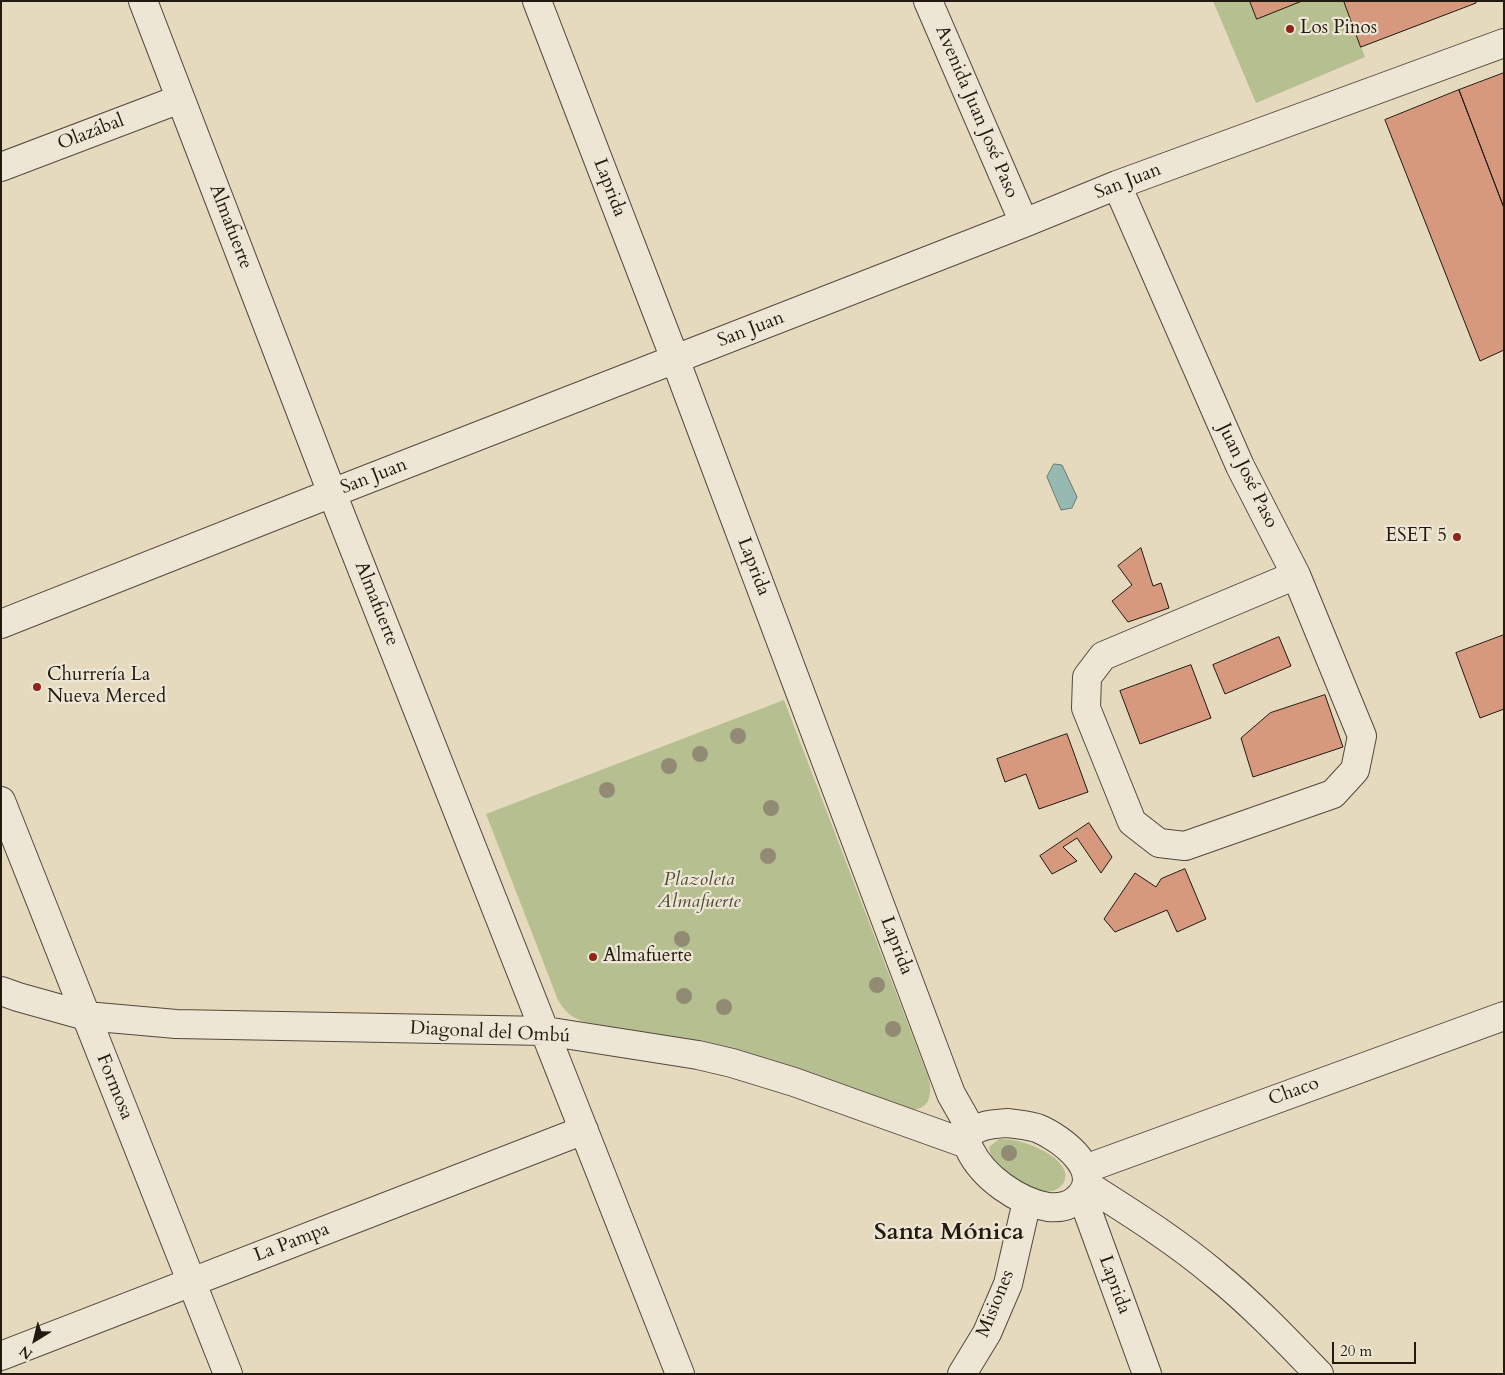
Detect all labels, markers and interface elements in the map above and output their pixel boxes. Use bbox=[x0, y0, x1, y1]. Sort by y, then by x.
place label: Los Pinos bbox=[1300, 18, 1377, 40]
street label: Avenida Juan José Paso bbox=[929, 22, 1023, 202]
marker: Los Pinos bbox=[1284, 23, 1296, 35]
street label: Olazábal bbox=[55, 110, 127, 156]
street label: Laprida bbox=[588, 156, 630, 220]
street label: San Juan bbox=[1091, 159, 1165, 205]
street label: Almafuerte bbox=[203, 181, 257, 273]
street label: San Juan bbox=[714, 307, 788, 353]
street label: Juan José Paso bbox=[1212, 420, 1282, 532]
street label: San Juan bbox=[337, 454, 411, 500]
place label: ESET 5 bbox=[1385, 526, 1447, 548]
marker: ESET 5 bbox=[1451, 531, 1463, 543]
street label: Laprida bbox=[732, 535, 774, 599]
street label: Almafuerte bbox=[349, 558, 403, 650]
place label: Churrería La Nueva Merced bbox=[47, 665, 166, 709]
marker: Churrería La Nueva Merced bbox=[31, 681, 43, 693]
park label: Plazoleta Almafuerte bbox=[657, 870, 741, 914]
street label: Laprida bbox=[875, 914, 917, 978]
place label: Almafuerte bbox=[603, 946, 692, 968]
marker: Almafuerte bbox=[587, 951, 599, 963]
street label: Diagonal del Ombú bbox=[409, 1017, 571, 1049]
street label: Formosa bbox=[91, 1051, 137, 1123]
street label: Chaco bbox=[1266, 1072, 1322, 1112]
street label: La Pampa bbox=[251, 1218, 333, 1268]
district label: Santa Mónica bbox=[874, 1219, 1024, 1247]
street label: Laprida bbox=[1093, 1253, 1135, 1317]
street label: Misiones bbox=[972, 1267, 1020, 1341]
north arrow bbox=[10, 1315, 60, 1365]
scale bar bbox=[1335, 1332, 1419, 1364]
text: N bbox=[15, 1341, 36, 1364]
text: 20 m bbox=[1340, 1341, 1372, 1361]

